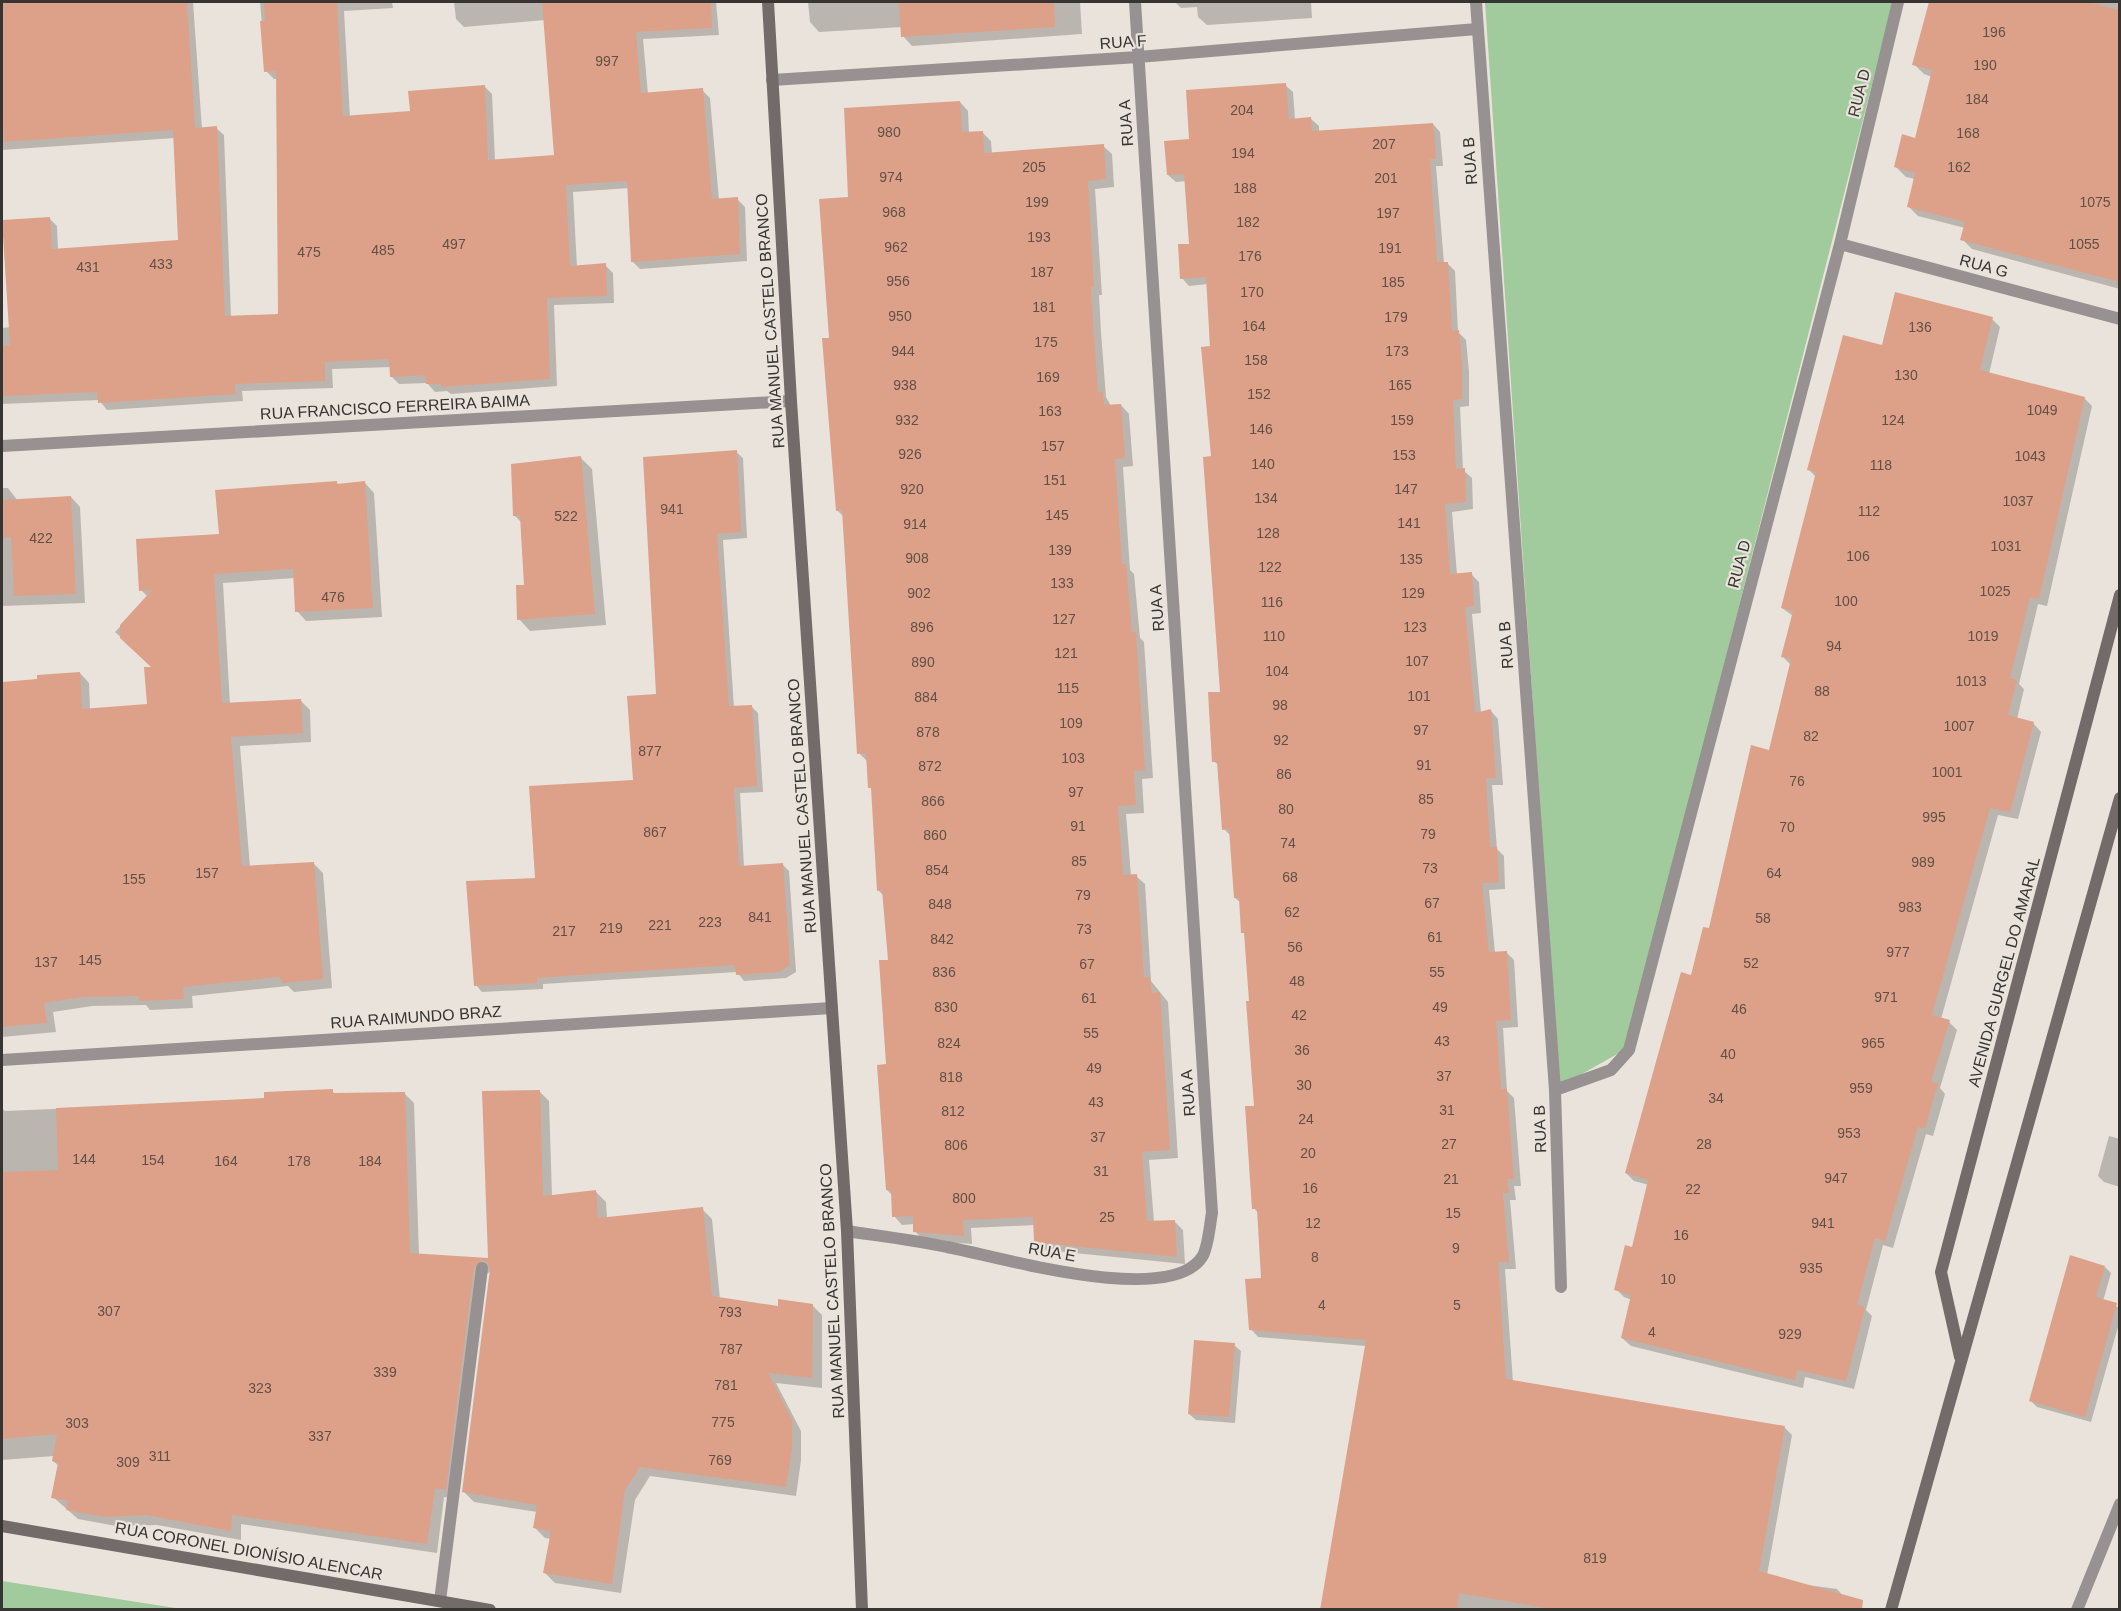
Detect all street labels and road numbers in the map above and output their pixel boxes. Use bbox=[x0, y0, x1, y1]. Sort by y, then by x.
street label: RUA F bbox=[1099, 32, 1147, 52]
street label: RUA D bbox=[1845, 67, 1873, 119]
street label: RUA A bbox=[1116, 99, 1136, 147]
street label: RUA B bbox=[1460, 136, 1480, 186]
street label: RUA MANUEL CASTELO BRANCO bbox=[753, 193, 787, 449]
street label: RUA G bbox=[1958, 251, 2010, 281]
street label: RUA FRANCISCO FERREIRA BAIMA bbox=[260, 391, 531, 423]
street label: RUA D bbox=[1724, 538, 1754, 590]
street label: RUA A bbox=[1147, 584, 1167, 632]
street label: RUA B bbox=[1496, 620, 1516, 670]
street label: RUA MANUEL CASTELO BRANCO bbox=[785, 678, 819, 934]
street label: AVENIDA GURGEL DO AMARAL bbox=[1965, 855, 2043, 1089]
street label: RUA RAIMUNDO BRAZ bbox=[330, 1003, 502, 1031]
street label: RUA A bbox=[1178, 1069, 1198, 1117]
street label: RUA B bbox=[1531, 1105, 1549, 1153]
street label: RUA MANUEL CASTELO BRANCO bbox=[817, 1163, 847, 1419]
street label: RUA E bbox=[1027, 1239, 1077, 1265]
street label: RUA CORONEL DIONÍSIO ALENCAR bbox=[114, 1518, 384, 1583]

